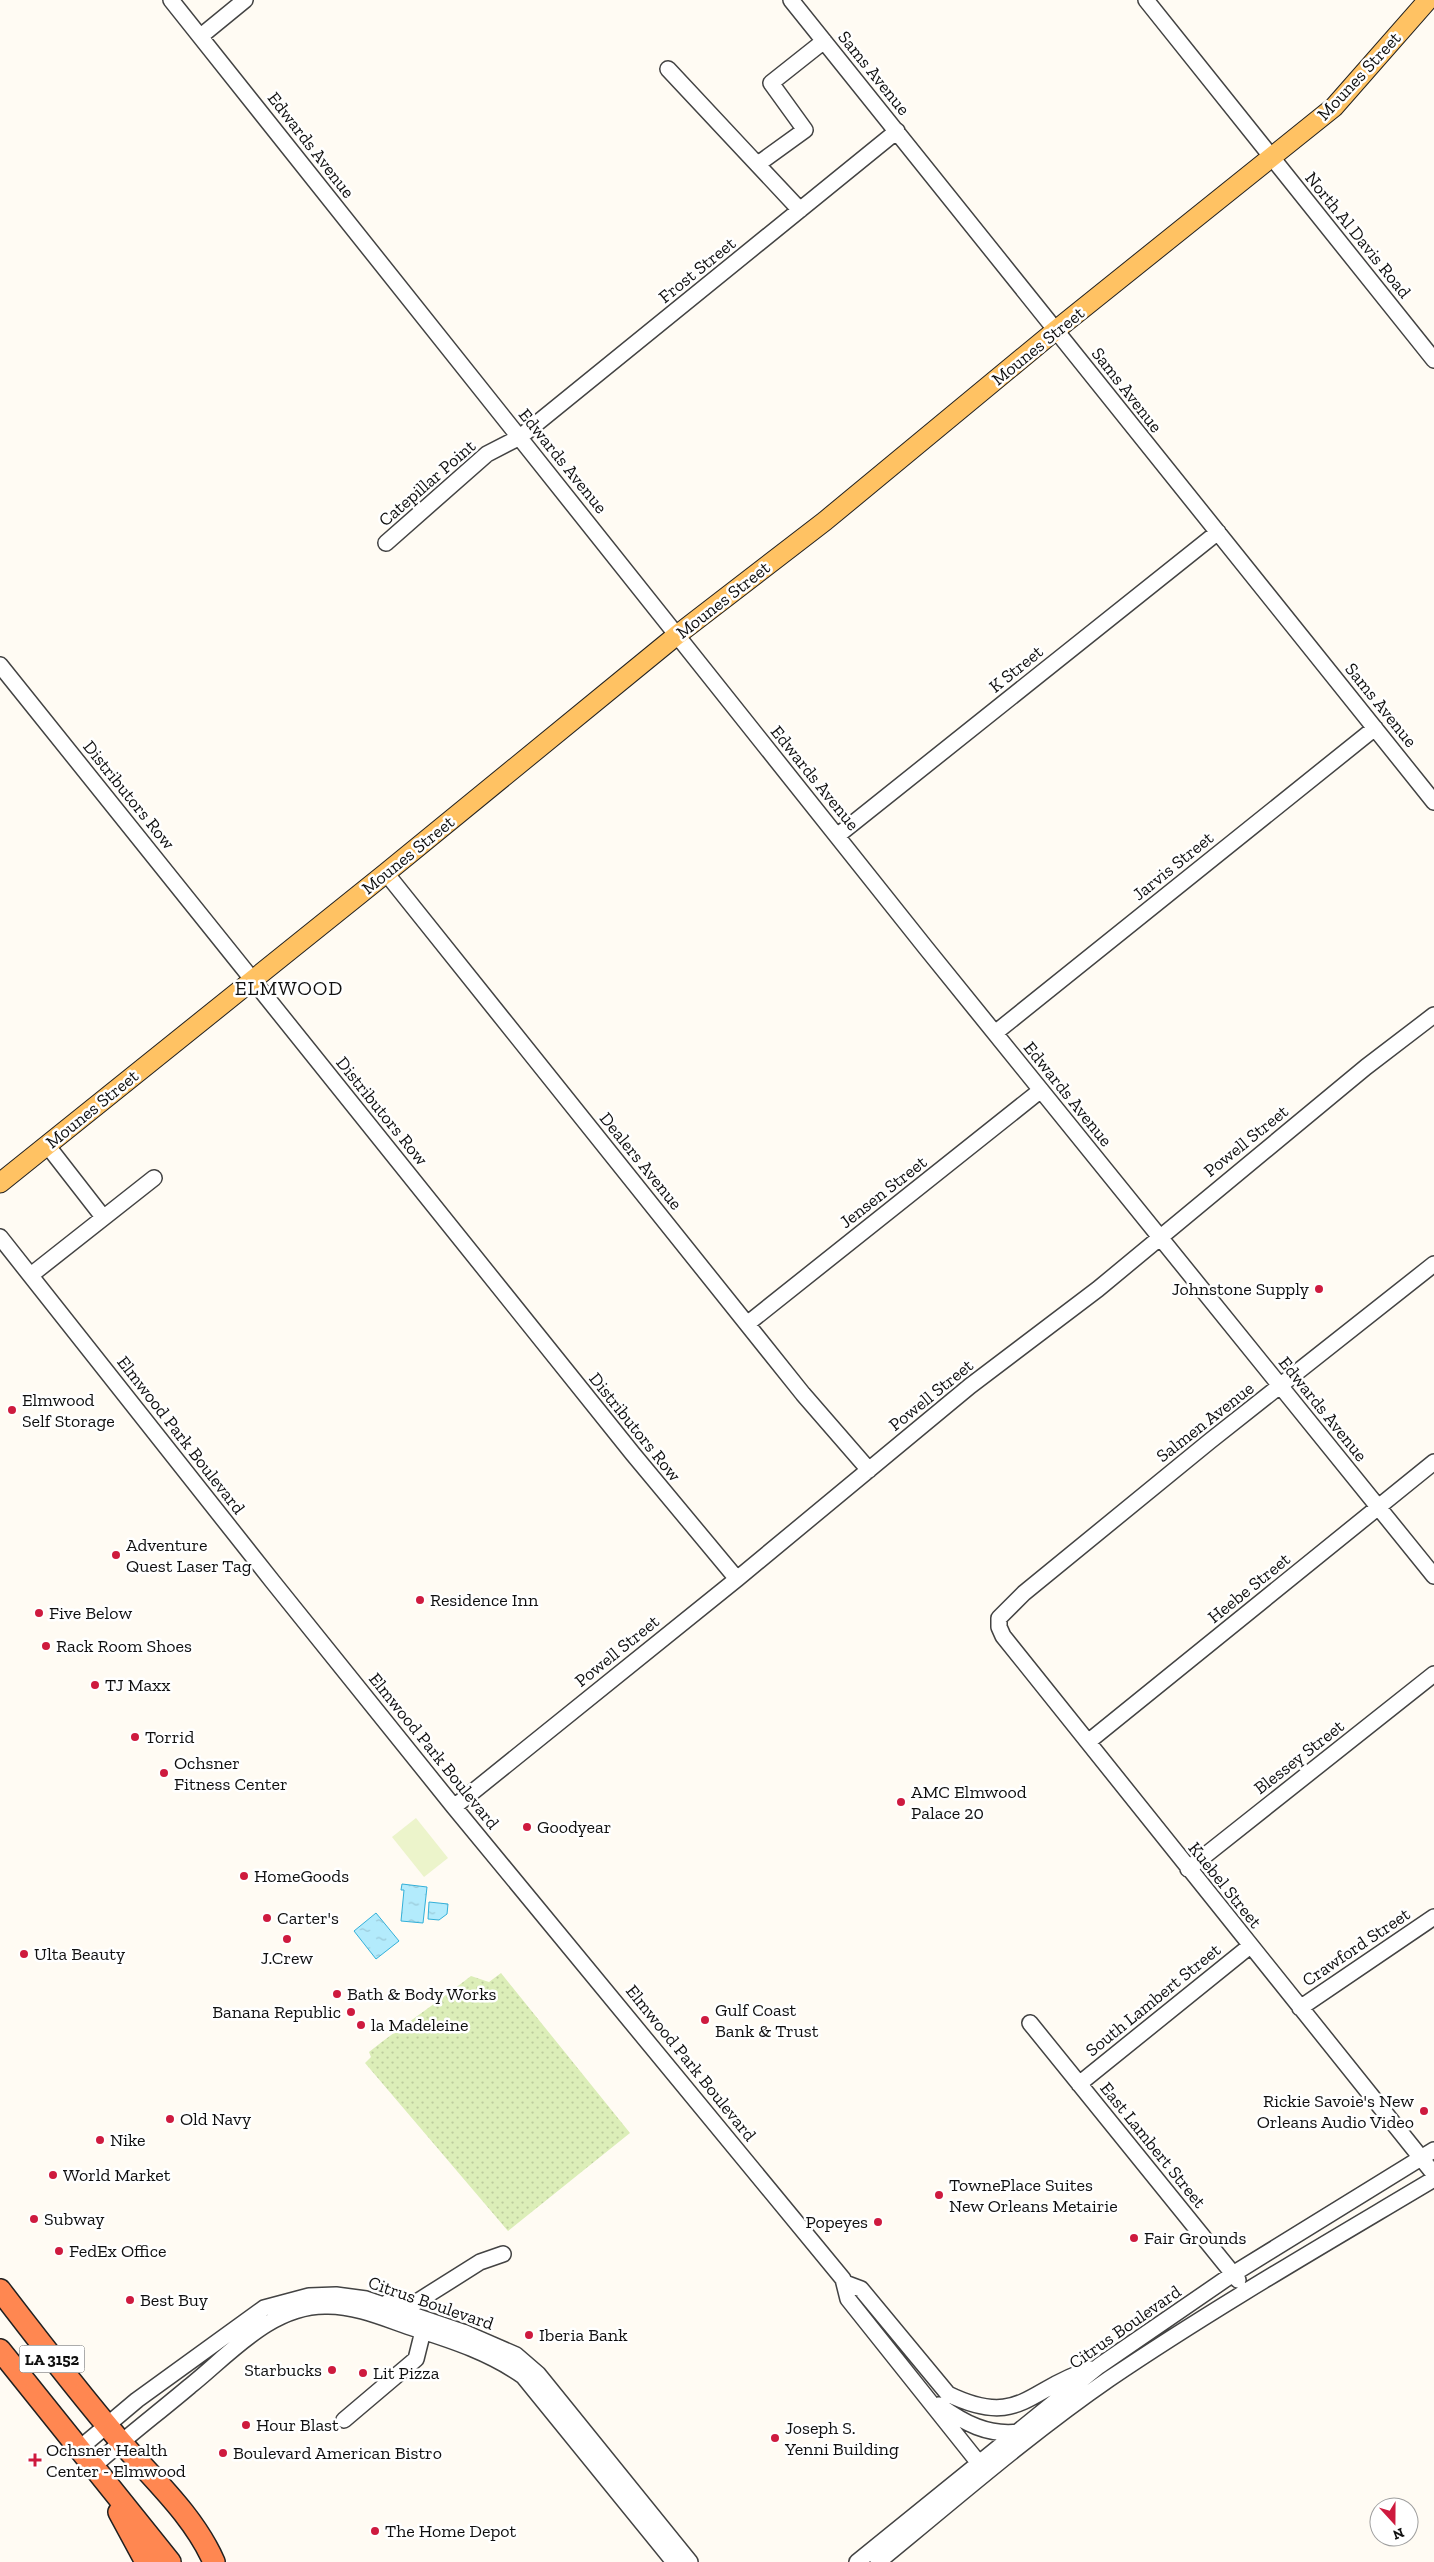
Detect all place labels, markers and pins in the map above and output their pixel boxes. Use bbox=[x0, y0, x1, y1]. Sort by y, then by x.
place label: Johnstone Supply bbox=[1172, 1278, 1310, 1300]
marker: Johnstone Supply bbox=[1313, 1283, 1325, 1295]
place label: Elmwood Self Storage bbox=[22, 1389, 115, 1432]
marker: Elmwood Self Storage bbox=[6, 1404, 18, 1416]
place label: Adventure Quest Laser Tag bbox=[126, 1534, 252, 1577]
marker: Adventure Quest Laser Tag bbox=[110, 1549, 122, 1561]
place label: Residence Inn bbox=[430, 1589, 539, 1611]
marker: Residence Inn bbox=[414, 1594, 426, 1606]
place label: Five Below bbox=[49, 1602, 132, 1624]
marker: Five Below bbox=[33, 1607, 45, 1619]
place label: Rack Room Shoes bbox=[56, 1635, 192, 1657]
marker: Rack Room Shoes bbox=[40, 1640, 52, 1652]
place label: TJ Maxx bbox=[105, 1674, 171, 1696]
marker: TJ Maxx bbox=[89, 1679, 101, 1691]
place label: Torrid bbox=[145, 1726, 194, 1748]
marker: Torrid bbox=[129, 1731, 141, 1743]
place label: Ochsner Fitness Center bbox=[174, 1752, 288, 1795]
marker: Ochsner Fitness Center bbox=[158, 1767, 170, 1779]
place label: AMC Elmwood Palace 20 bbox=[911, 1781, 1027, 1824]
marker: AMC Elmwood Palace 20 bbox=[895, 1796, 907, 1808]
place label: Goodyear bbox=[537, 1816, 611, 1838]
marker: Goodyear bbox=[521, 1821, 533, 1833]
place label: HomeGoods bbox=[254, 1865, 349, 1887]
marker: HomeGoods bbox=[238, 1870, 250, 1882]
place label: Carter's bbox=[277, 1907, 339, 1929]
marker: Carter's bbox=[261, 1912, 273, 1924]
marker: J.Crew bbox=[281, 1933, 293, 1945]
place label: Ulta Beauty bbox=[34, 1943, 126, 1965]
place label: J.Crew bbox=[261, 1947, 313, 1969]
marker: Ulta Beauty bbox=[18, 1948, 30, 1960]
place label: Bath & Body Works bbox=[347, 1983, 497, 2005]
marker: Bath & Body Works bbox=[331, 1988, 343, 2000]
place label: Gulf Coast Bank & Trust bbox=[715, 1999, 819, 2042]
place label: Banana Republic bbox=[212, 2001, 341, 2023]
marker: Banana Republic bbox=[345, 2006, 357, 2018]
place label: la Madeleine bbox=[371, 2014, 468, 2036]
marker: Gulf Coast Bank & Trust bbox=[699, 2014, 711, 2026]
marker: la Madeleine bbox=[355, 2019, 367, 2031]
place label: Rickie Savoie's New Orleans Audio Video bbox=[1257, 2090, 1414, 2133]
marker: Rickie Savoie's New Orleans Audio Video bbox=[1418, 2105, 1430, 2117]
place label: Old Navy bbox=[180, 2108, 252, 2130]
marker: Old Navy bbox=[164, 2113, 176, 2125]
place label: Nike bbox=[110, 2129, 146, 2151]
marker: Nike bbox=[94, 2134, 106, 2146]
place label: World Market bbox=[63, 2164, 171, 2186]
marker: World Market bbox=[47, 2169, 59, 2181]
place label: TownePlace Suites New Orleans Metairie bbox=[949, 2174, 1118, 2217]
marker: TownePlace Suites New Orleans Metairie bbox=[933, 2189, 945, 2201]
place label: Subway bbox=[44, 2208, 105, 2230]
place label: Popeyes bbox=[805, 2211, 868, 2233]
marker: Subway bbox=[28, 2213, 40, 2225]
marker: Popeyes bbox=[872, 2216, 884, 2228]
place label: Fair Grounds bbox=[1144, 2227, 1246, 2249]
marker: Fair Grounds bbox=[1128, 2232, 1140, 2244]
place label: FedEx Office bbox=[69, 2240, 166, 2262]
marker: FedEx Office bbox=[53, 2245, 65, 2257]
place label: Best Buy bbox=[140, 2289, 209, 2311]
marker: Best Buy bbox=[124, 2294, 136, 2306]
place label: Iberia Bank bbox=[539, 2324, 628, 2346]
marker: Iberia Bank bbox=[523, 2329, 535, 2341]
place label: Starbucks bbox=[244, 2359, 322, 2381]
place label: Lit Pizza bbox=[373, 2362, 440, 2384]
marker: Starbucks bbox=[326, 2364, 338, 2376]
marker: Lit Pizza bbox=[357, 2367, 369, 2379]
place label: Hour Blast bbox=[256, 2414, 339, 2436]
place label: Joseph S. Yenni Building bbox=[784, 2417, 899, 2460]
marker: Hour Blast bbox=[240, 2419, 252, 2431]
marker: Joseph S. Yenni Building bbox=[769, 2432, 781, 2444]
place label: Ochsner Health Center - Elmwood bbox=[46, 2439, 186, 2482]
place label: Boulevard American Bistro bbox=[233, 2442, 442, 2464]
marker: Boulevard American Bistro bbox=[217, 2447, 229, 2459]
marker: Ochsner Health Center - Elmwood bbox=[28, 2453, 42, 2467]
place label: The Home Depot bbox=[385, 2520, 517, 2542]
marker: The Home Depot bbox=[369, 2525, 381, 2537]

